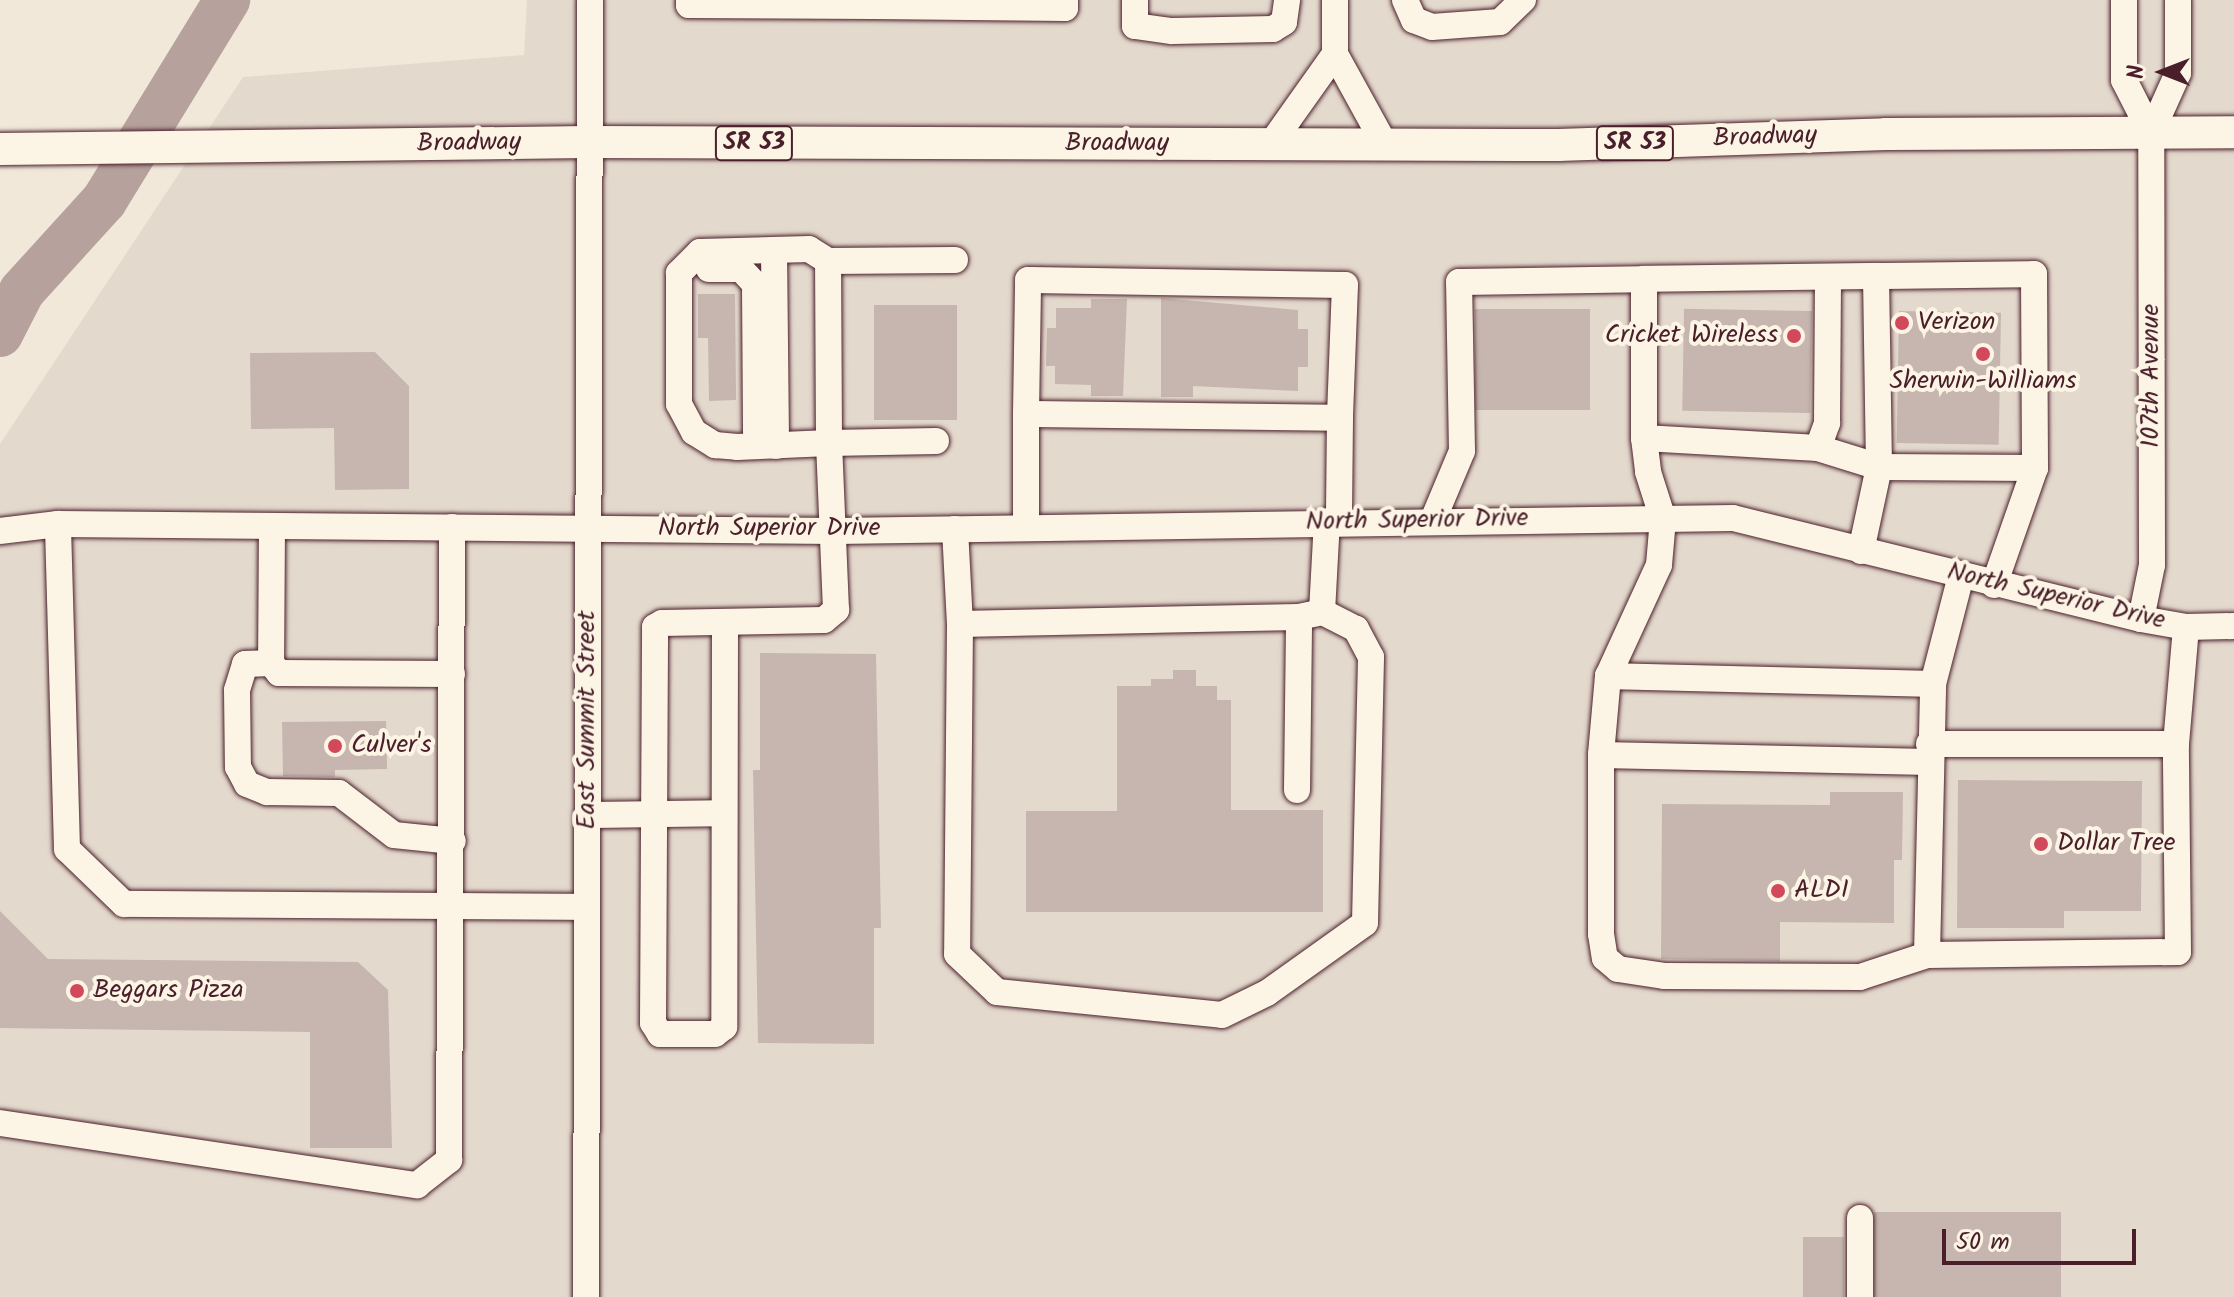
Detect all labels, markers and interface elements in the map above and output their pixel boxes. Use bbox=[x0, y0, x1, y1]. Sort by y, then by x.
north arrow bbox=[2122, 32, 2202, 112]
text: N bbox=[2120, 65, 2155, 79]
street label: Broadway bbox=[1712, 121, 1818, 155]
road number: SR 53 bbox=[714, 123, 794, 163]
road number: SR 53 bbox=[1595, 123, 1675, 163]
street label: Broadway bbox=[417, 127, 521, 161]
street label: Broadway bbox=[1065, 128, 1169, 160]
street label: 107th Avenue bbox=[2136, 304, 2168, 448]
place label: Verizon bbox=[1918, 307, 1995, 339]
marker: Verizon bbox=[1893, 314, 1911, 332]
place label: Cricket Wireless bbox=[1605, 320, 1778, 352]
marker: Cricket Wireless bbox=[1785, 327, 1803, 345]
marker: Sherwin-Williams bbox=[1974, 345, 1992, 363]
place label: Sherwin-Williams bbox=[1890, 366, 2076, 398]
street label: North Superior Drive bbox=[1305, 503, 1529, 539]
street label: North Superior Drive bbox=[658, 513, 880, 545]
street label: North Superior Drive bbox=[1944, 557, 2168, 637]
street label: East Summit Street bbox=[572, 610, 604, 830]
place label: Culver's bbox=[351, 730, 432, 762]
marker: Culver's bbox=[326, 737, 344, 755]
place label: Dollar Tree bbox=[2057, 828, 2175, 860]
marker: Dollar Tree bbox=[2032, 835, 2050, 853]
place label: ALDI bbox=[1794, 875, 1849, 907]
marker: ALDI bbox=[1769, 882, 1787, 900]
place label: Beggars Pizza bbox=[93, 975, 244, 1007]
marker: Beggars Pizza bbox=[68, 982, 86, 1000]
scale bar bbox=[1946, 1213, 2140, 1263]
text: 50 m bbox=[1956, 1223, 2010, 1262]

